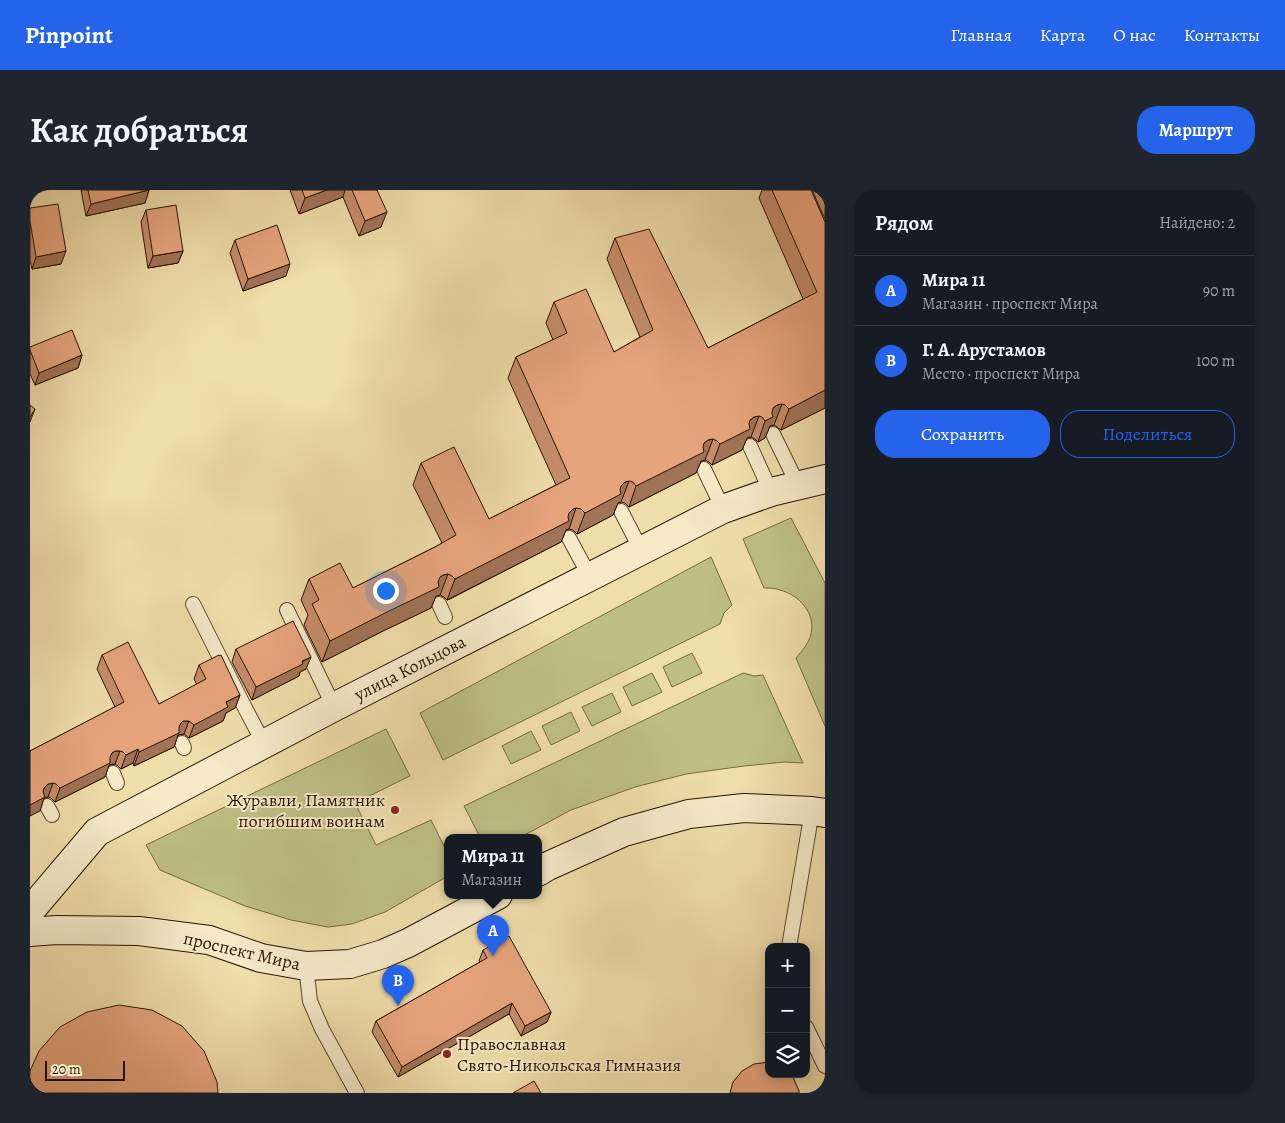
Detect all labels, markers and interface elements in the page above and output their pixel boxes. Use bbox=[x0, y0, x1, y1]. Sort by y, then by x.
text: Pinpoint bbox=[25, 19, 113, 51]
text: Главная bbox=[951, 23, 1012, 47]
text: Карта bbox=[1040, 23, 1085, 47]
text: О нас bbox=[1113, 23, 1156, 47]
text: Контакты bbox=[1184, 23, 1260, 47]
text: Как добраться bbox=[30, 106, 248, 154]
button: Маршрут bbox=[1137, 106, 1255, 154]
text: Рядом bbox=[875, 209, 933, 237]
text: Найдено: 2 bbox=[1159, 212, 1235, 234]
text: Мира 11 bbox=[922, 267, 985, 293]
text: A bbox=[886, 280, 896, 302]
text: 90 m bbox=[1203, 280, 1235, 302]
text: Магазин · проспект Мира bbox=[922, 293, 1098, 315]
text: Г. А. Арустамов bbox=[922, 337, 1046, 363]
text: B bbox=[886, 350, 896, 372]
text: 100 m bbox=[1196, 350, 1235, 372]
text: Место · проспект Мира bbox=[922, 363, 1080, 385]
button: Сохранить bbox=[875, 410, 1050, 458]
button: Поделиться bbox=[1060, 410, 1235, 458]
your location bbox=[373, 578, 399, 604]
street label: улица Кольцова bbox=[349, 629, 471, 707]
place label: Журавли, Памятник погибшим воинам bbox=[227, 788, 385, 833]
marker: Журавли, Памятник погибшим воинам bbox=[389, 804, 401, 816]
popup bbox=[444, 834, 542, 899]
text: Мира 11 bbox=[461, 843, 525, 869]
text: Магазин bbox=[461, 869, 522, 891]
pin: A bbox=[477, 915, 509, 956]
street label: проспект Мира bbox=[181, 926, 304, 976]
map controls bbox=[765, 943, 810, 1078]
button: + bbox=[765, 943, 810, 988]
pin: B bbox=[382, 965, 414, 1006]
button: − bbox=[765, 988, 810, 1033]
place label: Православная Свято-Никольская Гимназия bbox=[457, 1032, 681, 1077]
button: layers bbox=[765, 1033, 810, 1078]
marker: Православная Свято-Никольская Гимназия bbox=[441, 1048, 453, 1060]
scale bar bbox=[45, 1058, 125, 1081]
text: 20 m bbox=[52, 1060, 81, 1079]

